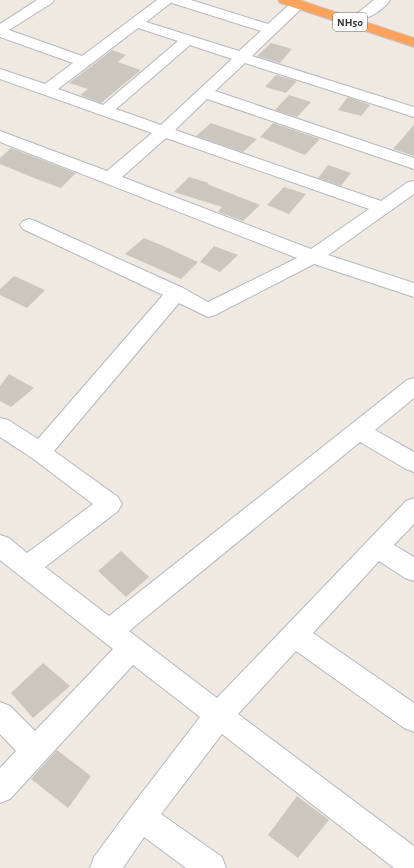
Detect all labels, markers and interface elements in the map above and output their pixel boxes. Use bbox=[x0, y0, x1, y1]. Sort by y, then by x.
road number: NH50 bbox=[333, 13, 367, 31]

